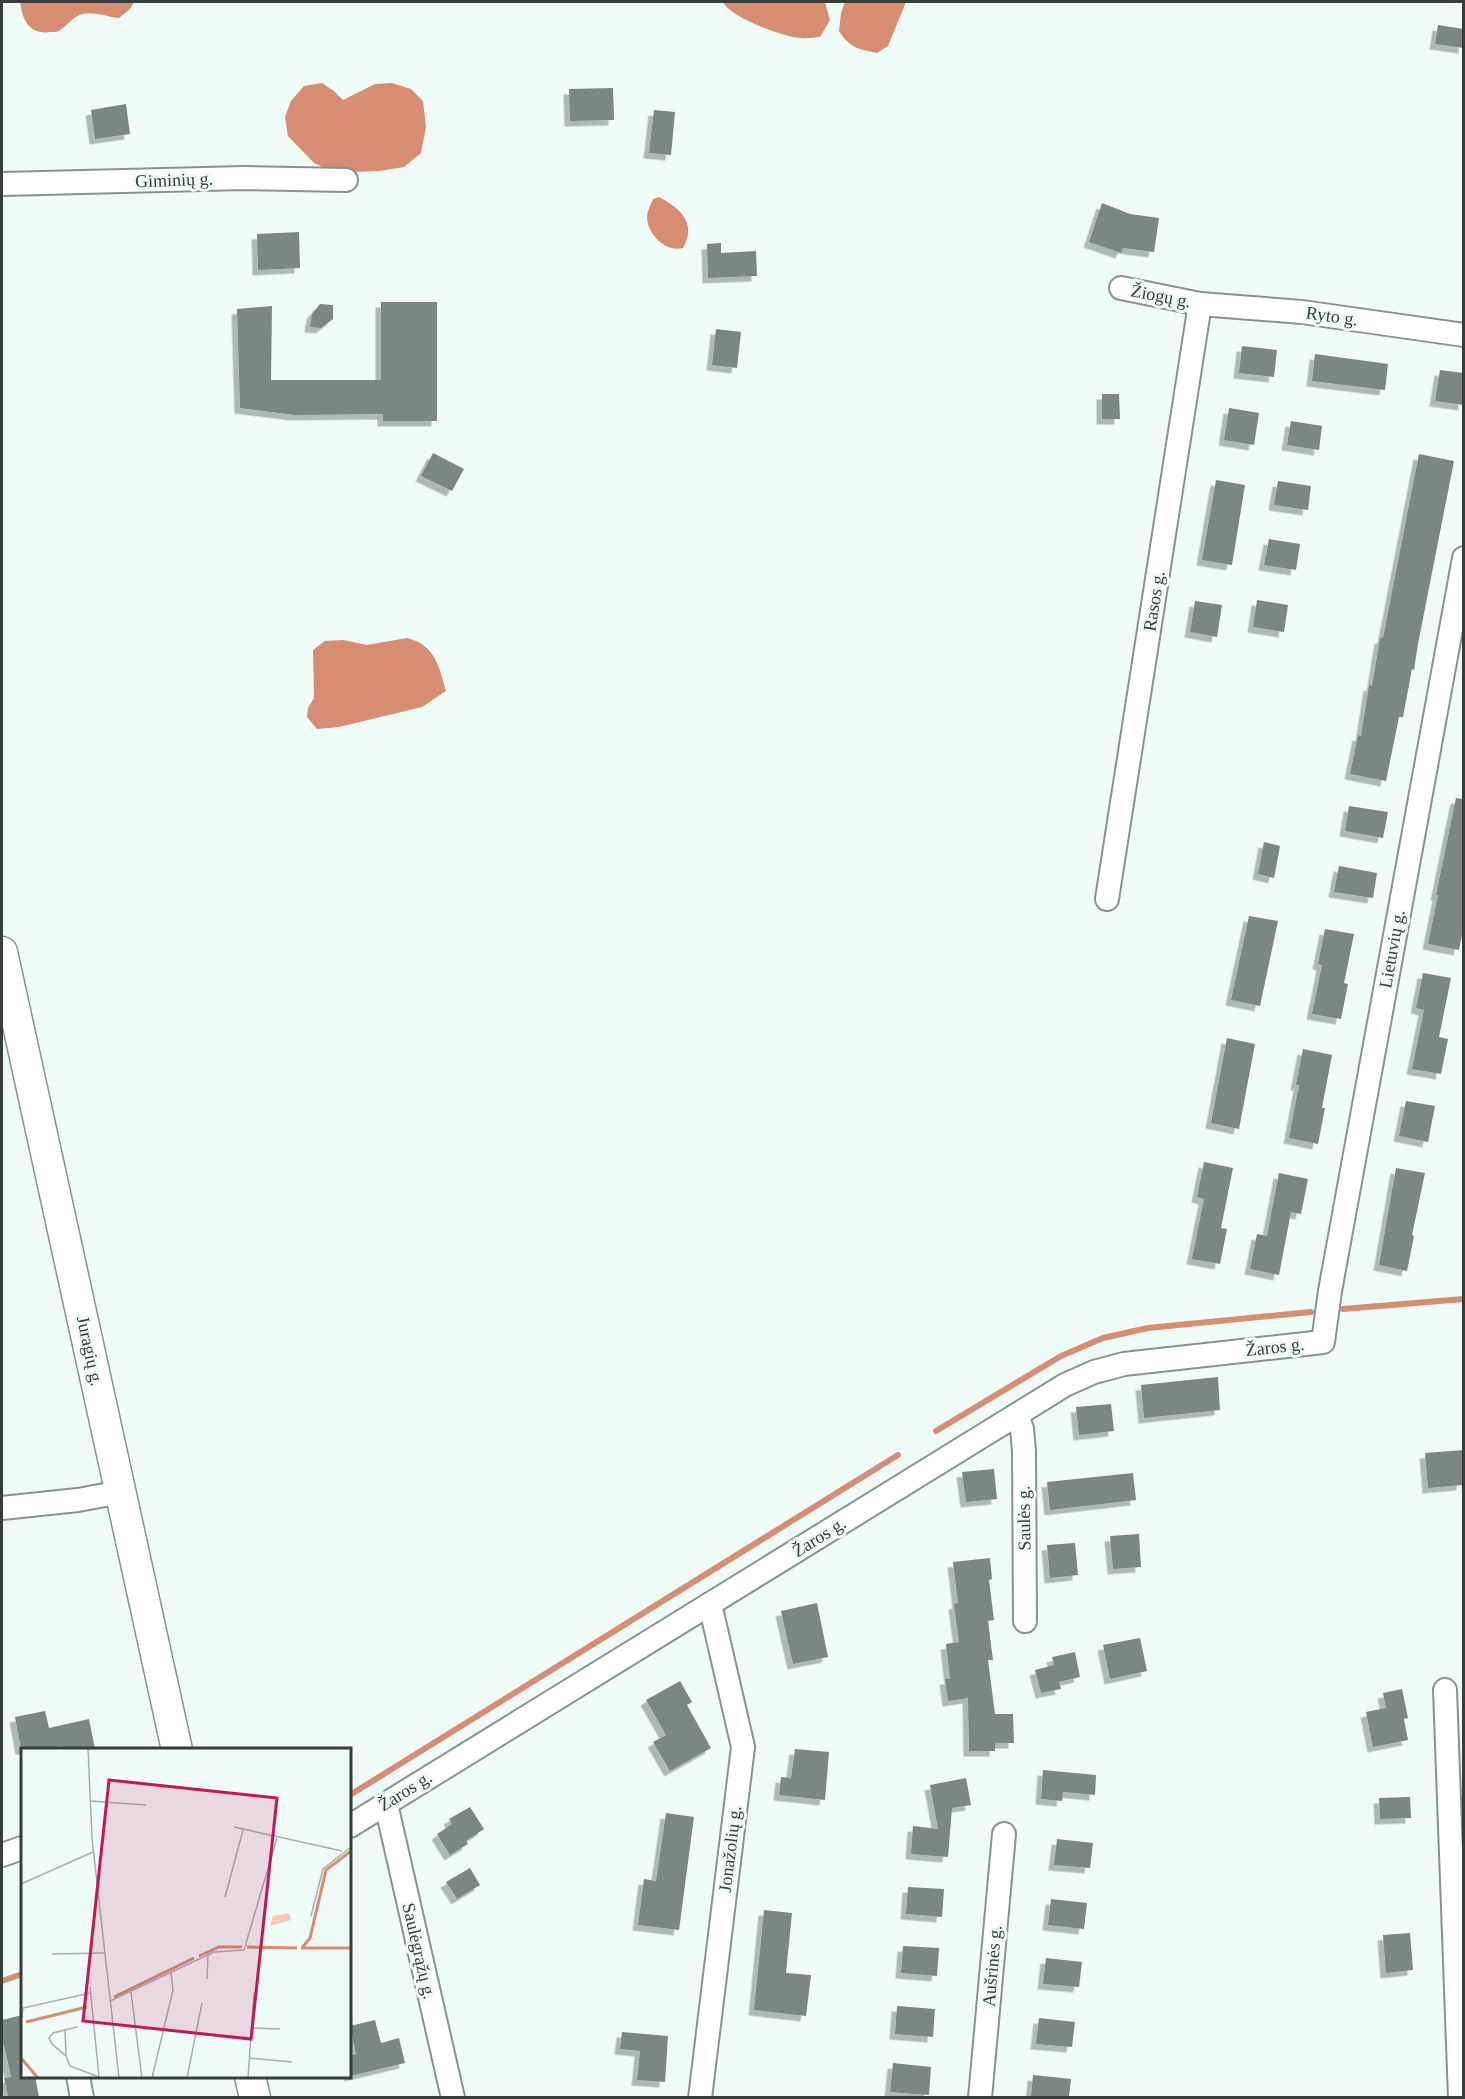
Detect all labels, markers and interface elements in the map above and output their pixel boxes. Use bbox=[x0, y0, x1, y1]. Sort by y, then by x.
street label: Giminių g. bbox=[135, 169, 213, 191]
street label: Žiogų g. bbox=[1129, 279, 1193, 312]
street label: Ryto g. bbox=[1305, 302, 1359, 330]
street label: Rasos g. bbox=[1139, 569, 1169, 633]
street label: Lietuvių g. bbox=[1375, 908, 1409, 990]
street label: Juragių g. bbox=[73, 1314, 107, 1388]
street label: Žaros g. bbox=[1245, 1333, 1305, 1360]
street label: Saulės g. bbox=[1013, 1485, 1035, 1551]
street label: Žaros g. bbox=[788, 1512, 849, 1561]
inset map bbox=[21, 1748, 351, 2078]
street label: Žaros g. bbox=[374, 1766, 435, 1815]
street label: Jonažolių g. bbox=[715, 1805, 745, 1893]
street label: Saulėgrąžų g. bbox=[398, 1901, 440, 2001]
street label: Aušrinės g. bbox=[978, 1924, 1006, 2008]

